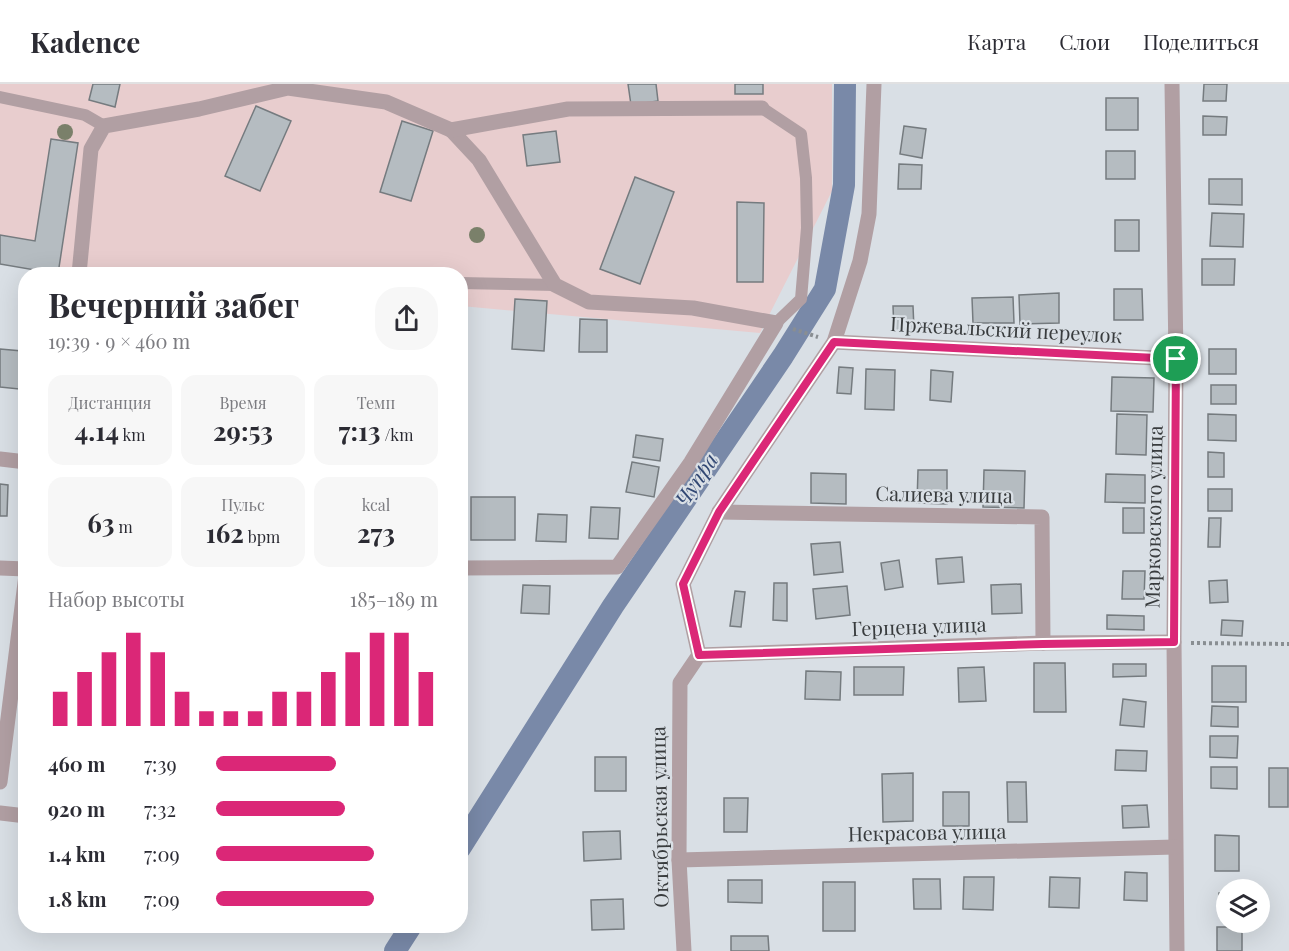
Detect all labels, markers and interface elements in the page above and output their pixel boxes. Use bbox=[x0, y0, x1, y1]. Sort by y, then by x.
text: Kadence bbox=[30, 23, 140, 60]
text: Карта bbox=[967, 27, 1026, 55]
text: Слои bbox=[1059, 27, 1110, 55]
text: Поделиться bbox=[1143, 27, 1259, 55]
text: Вечерний забег bbox=[48, 282, 299, 326]
button: share bbox=[375, 287, 438, 350]
street label: Пржевальский переулок bbox=[889, 309, 1123, 348]
text: 19:39 · 9 × 460 m bbox=[48, 327, 190, 354]
pin bbox=[1150, 333, 1201, 384]
icon: arrive bbox=[1159, 342, 1192, 375]
text: Дистанция bbox=[69, 392, 151, 413]
text: Время bbox=[219, 392, 267, 413]
text: Темп bbox=[357, 392, 395, 413]
text: 4.14 bbox=[75, 413, 119, 448]
text: 29:53 bbox=[213, 413, 273, 448]
text: 7:13 bbox=[339, 413, 380, 448]
text: km bbox=[119, 424, 145, 445]
text: /km bbox=[380, 424, 413, 445]
street label: Марковского улица bbox=[1137, 425, 1168, 609]
water label: Чупра bbox=[667, 447, 723, 511]
street label: Салиева улица bbox=[875, 479, 1013, 508]
text: Пульс bbox=[221, 494, 265, 515]
text: kcal bbox=[362, 494, 390, 515]
text: 63 bbox=[87, 505, 115, 540]
text: 162 bbox=[206, 515, 244, 550]
text: 273 bbox=[357, 515, 395, 550]
text: m bbox=[115, 516, 133, 537]
text: bpm bbox=[244, 526, 280, 547]
text: Набор высоты bbox=[48, 585, 185, 612]
text: 185–189 m bbox=[350, 585, 438, 612]
street label: Герцена улица bbox=[851, 610, 987, 641]
street label: Октябрьская улица bbox=[643, 726, 674, 908]
text: 460 m bbox=[48, 750, 105, 777]
text: 7:39 bbox=[144, 750, 177, 777]
text: 920 m bbox=[48, 795, 105, 822]
text: 7:32 bbox=[144, 795, 176, 822]
street label: Некрасова улица bbox=[848, 817, 1006, 846]
text: 1.4 km bbox=[48, 840, 106, 867]
text: 7:09 bbox=[144, 840, 180, 867]
map controls bbox=[1216, 879, 1270, 933]
button: layers bbox=[1216, 879, 1270, 933]
text: 1.8 km bbox=[48, 885, 107, 912]
text: 7:09 bbox=[144, 885, 180, 912]

